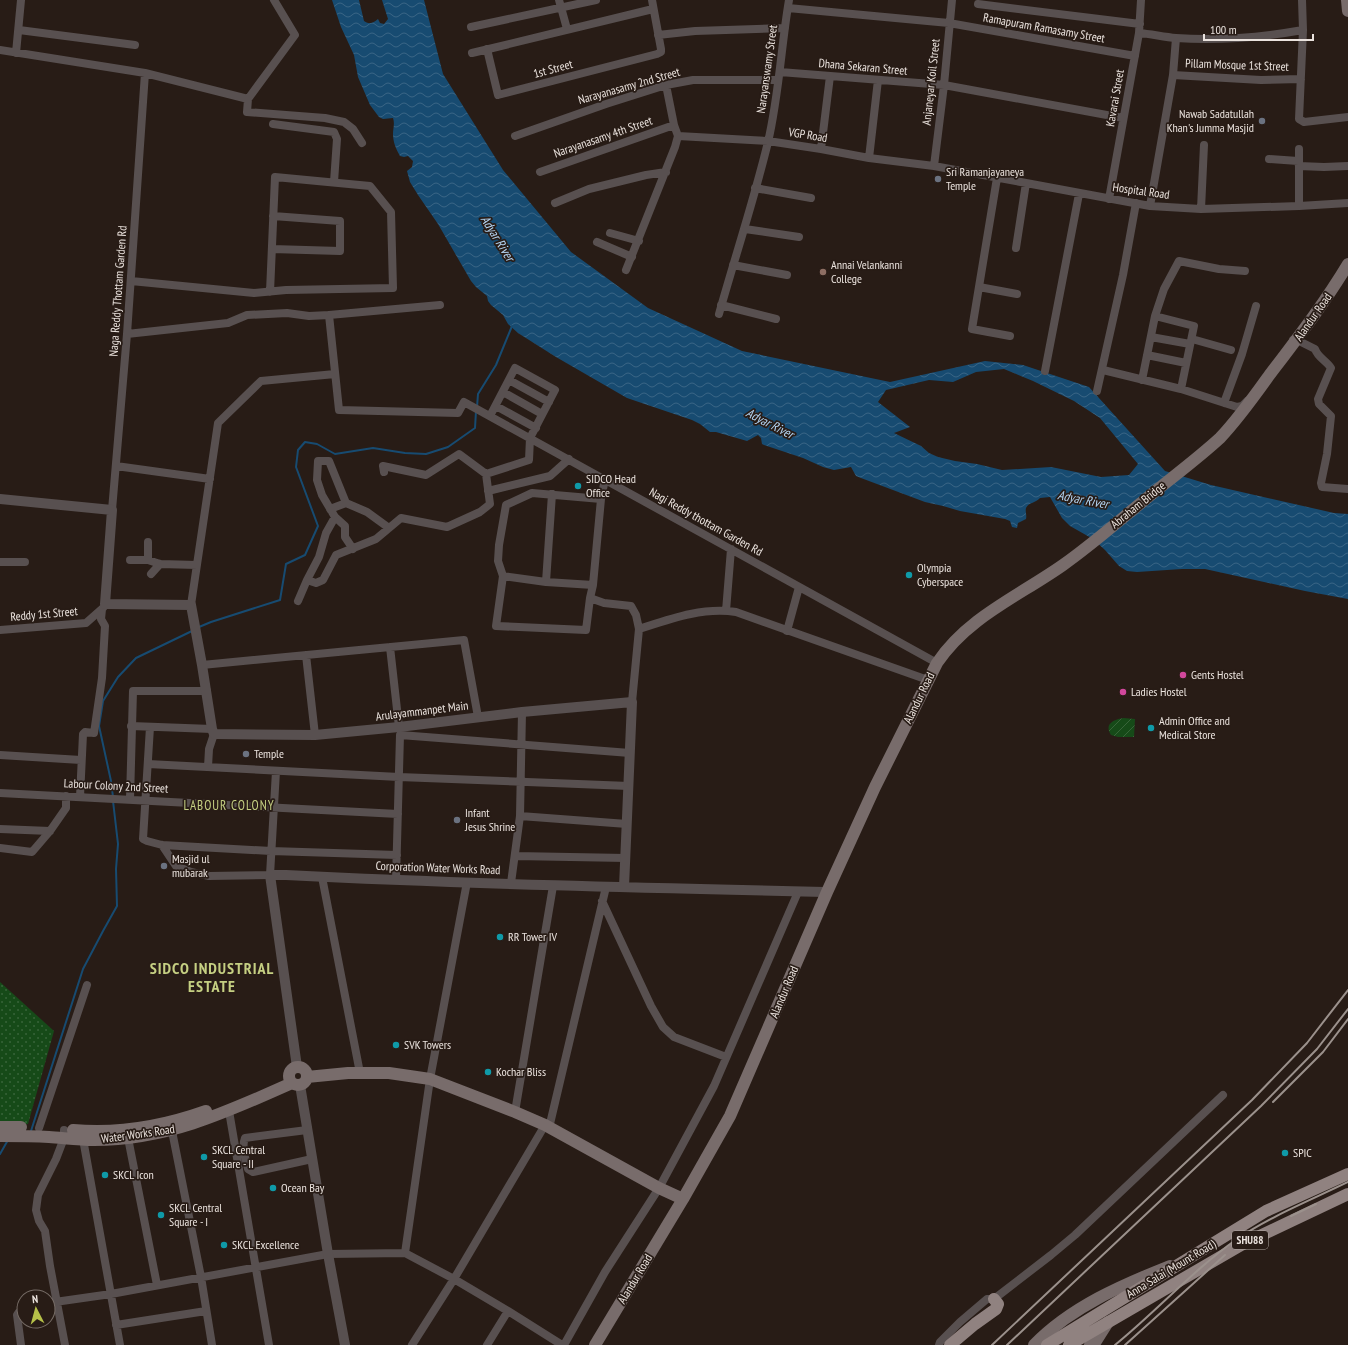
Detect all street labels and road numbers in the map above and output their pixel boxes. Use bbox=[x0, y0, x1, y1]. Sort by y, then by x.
street label: Ramapuram Ramasamy Street bbox=[982, 9, 1107, 46]
street label: Narayanswamy Street bbox=[753, 23, 780, 114]
street label: Anjaneyar Koil Street bbox=[919, 37, 943, 126]
street label: Dhana Sekaran Street bbox=[818, 55, 909, 78]
street label: Pillam Mosque 1st Street bbox=[1185, 55, 1290, 74]
street label: 1st Street bbox=[532, 56, 575, 81]
street label: Narayanasamy 2nd Street bbox=[576, 64, 682, 107]
street label: Kavarai Street bbox=[1102, 67, 1127, 128]
street label: Narayanasamy 4th Street bbox=[551, 112, 655, 160]
street label: VGP Road bbox=[787, 124, 829, 145]
street label: Hospital Road bbox=[1112, 179, 1171, 202]
street label: Naga Reddy Thottam Garden Rd bbox=[105, 225, 130, 357]
street label: Alandur Road bbox=[1291, 290, 1335, 344]
street label: Abraham Bridge bbox=[1107, 478, 1168, 531]
street label: Nagi Reddy thottam Garden Rd bbox=[647, 484, 766, 559]
street label: Reddy 1st Street bbox=[10, 603, 79, 624]
street label: Alandur Road bbox=[900, 670, 937, 726]
street label: Arulayammanpet Main bbox=[375, 697, 469, 724]
street label: Labour Colony 2nd Street bbox=[63, 775, 169, 796]
street label: Corporation Water Works Road bbox=[375, 858, 501, 877]
street label: Alandur Road bbox=[766, 963, 801, 1020]
street label: Water Works Road bbox=[100, 1121, 176, 1146]
road number: SHU88 bbox=[1232, 1231, 1268, 1249]
street label: Anna Salai (Mount Road) bbox=[1123, 1236, 1218, 1301]
street label: Alandur Road bbox=[614, 1251, 655, 1306]

